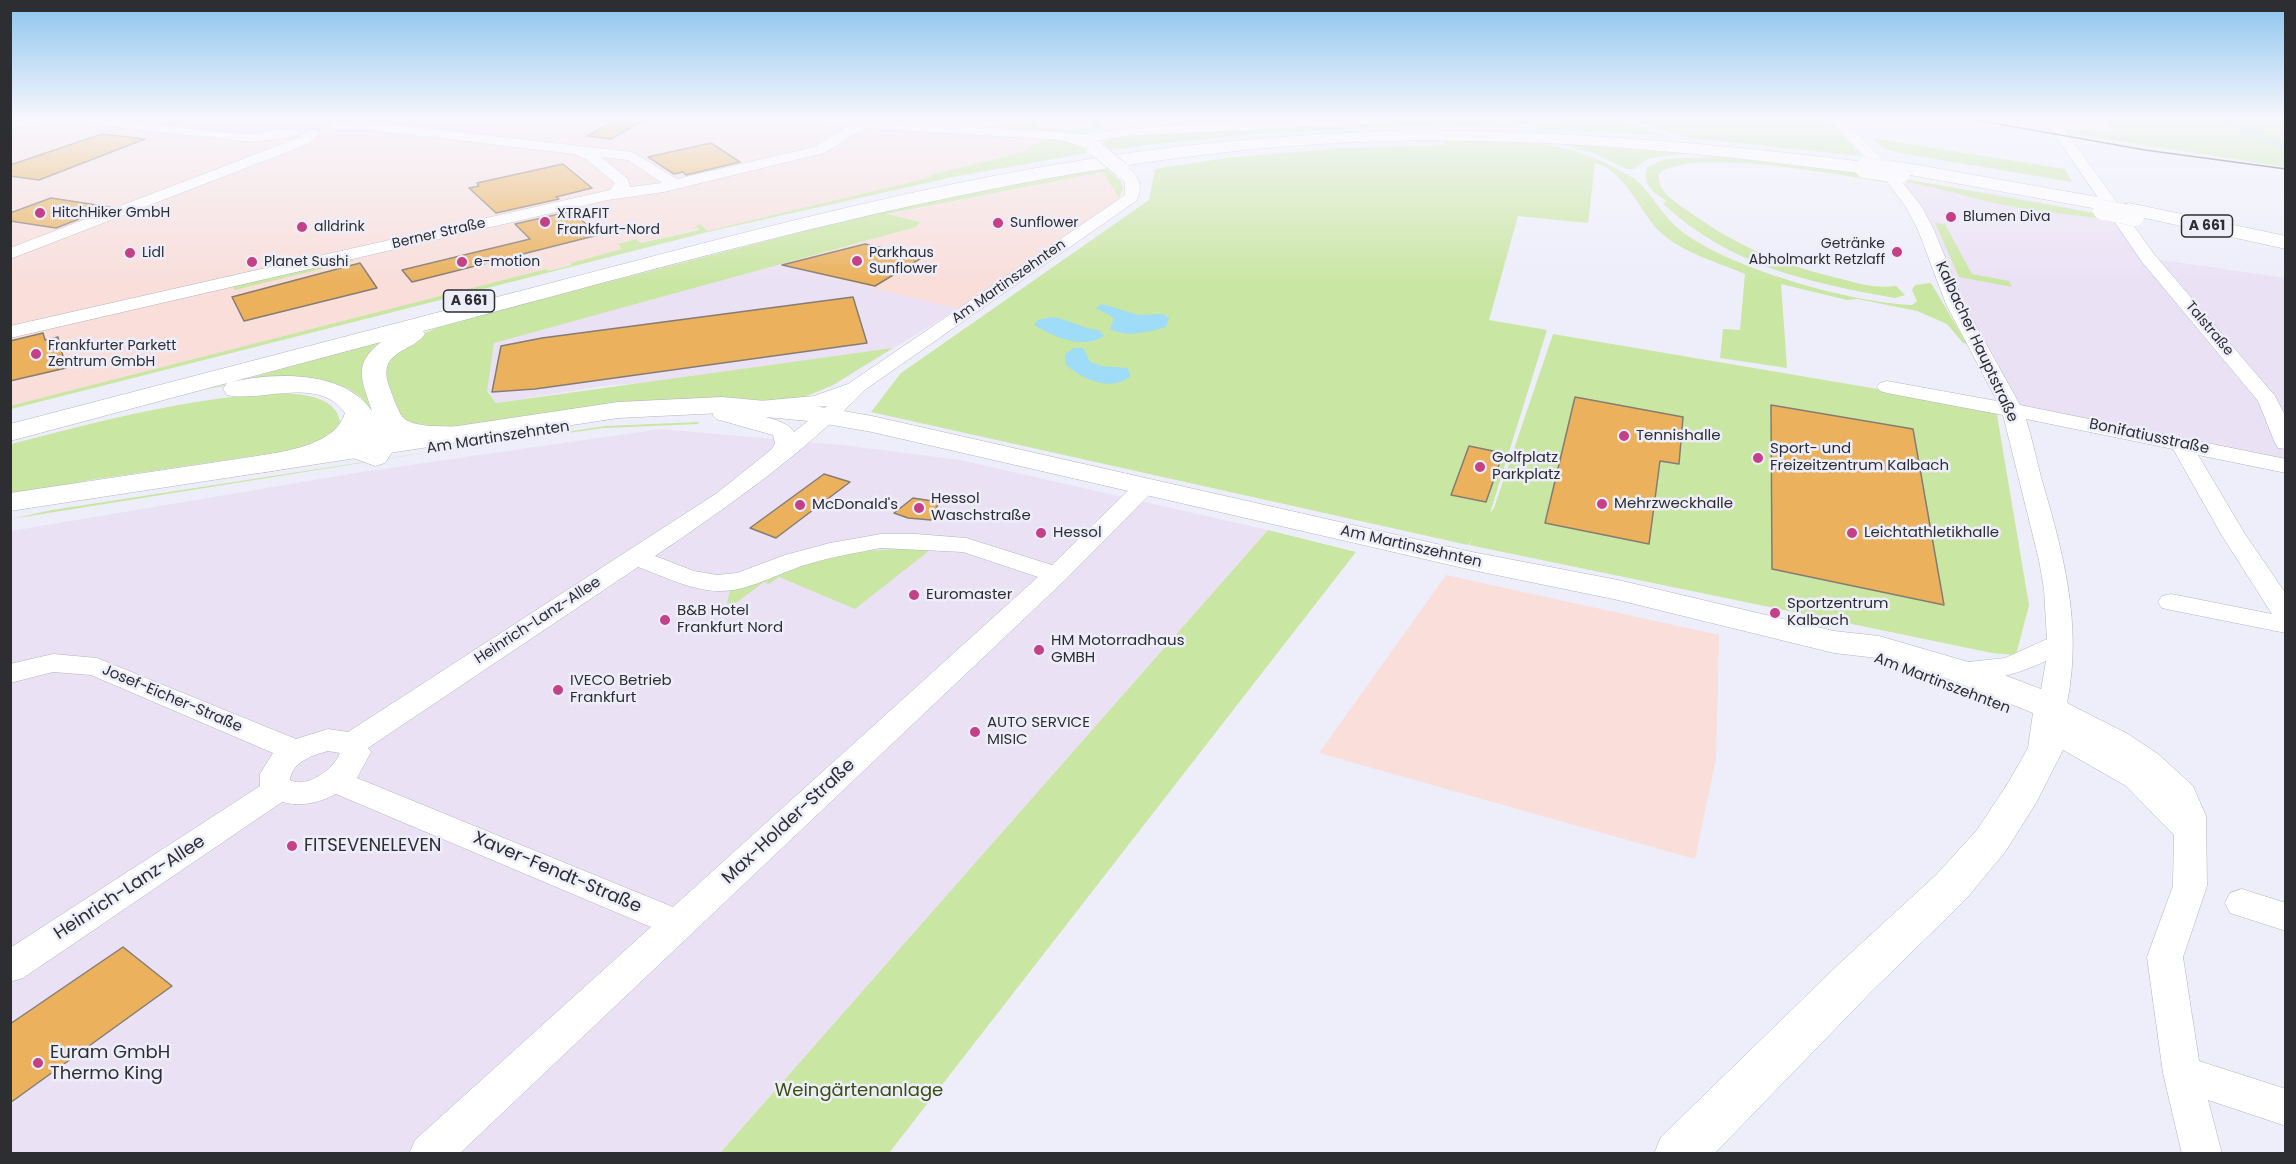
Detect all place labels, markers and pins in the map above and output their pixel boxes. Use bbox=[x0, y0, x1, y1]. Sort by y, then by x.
place label: HitchHiker GmbH bbox=[52, 205, 170, 221]
marker: HitchHiker GmbH bbox=[33, 206, 47, 220]
place label: XTRAFIT Frankfurt-Nord bbox=[557, 206, 660, 238]
place label: Blumen Diva bbox=[1963, 209, 2050, 225]
marker: Blumen Diva bbox=[1944, 210, 1958, 224]
marker: XTRAFIT Frankfurt-Nord bbox=[538, 215, 552, 229]
place label: Sunflower bbox=[1010, 215, 1079, 231]
marker: Sunflower bbox=[991, 216, 1005, 230]
place label: alldrink bbox=[314, 219, 365, 235]
marker: alldrink bbox=[295, 220, 309, 234]
place label: Getränke Abholmarkt Retzlaff bbox=[1749, 236, 1885, 268]
place label: Lidl bbox=[142, 245, 164, 261]
place label: Parkhaus Sunflower bbox=[869, 245, 938, 278]
marker: Getränke Abholmarkt Retzlaff bbox=[1890, 245, 1904, 259]
marker: Lidl bbox=[123, 246, 137, 260]
place label: Planet Sushi bbox=[264, 254, 348, 270]
place label: e-motion bbox=[474, 254, 540, 270]
marker: Parkhaus Sunflower bbox=[850, 254, 864, 268]
marker: Planet Sushi bbox=[245, 255, 259, 269]
marker: e-motion bbox=[455, 255, 469, 269]
place label: Frankfurter Parkett Zentrum GmbH bbox=[48, 338, 176, 370]
marker: Frankfurter Parkett Zentrum GmbH bbox=[29, 347, 43, 361]
place label: Tennishalle bbox=[1636, 427, 1721, 445]
marker: Tennishalle bbox=[1617, 429, 1631, 443]
place label: Sport- und Freizeitzentrum Kalbach bbox=[1770, 440, 1949, 475]
place label: Golfplatz Parkplatz bbox=[1492, 449, 1560, 484]
marker: Sport- und Freizeitzentrum Kalbach bbox=[1751, 451, 1765, 465]
marker: Golfplatz Parkplatz bbox=[1473, 460, 1487, 474]
place label: Hessol Waschstraße bbox=[931, 490, 1031, 525]
place label: Mehrzweckhalle bbox=[1614, 495, 1733, 513]
place label: McDonald's bbox=[812, 496, 898, 514]
marker: Mehrzweckhalle bbox=[1595, 497, 1609, 511]
marker: McDonald's bbox=[793, 498, 807, 512]
marker: Hessol Waschstraße bbox=[912, 501, 926, 515]
place label: Hessol bbox=[1053, 524, 1102, 542]
place label: Leichtathletikhalle bbox=[1864, 524, 1999, 542]
marker: Hessol bbox=[1034, 526, 1048, 540]
marker: Leichtathletikhalle bbox=[1845, 526, 1859, 540]
place label: Euromaster bbox=[926, 586, 1012, 604]
marker: Euromaster bbox=[907, 588, 921, 602]
place label: Sportzentrum Kalbach bbox=[1787, 595, 1888, 630]
place label: B&B Hotel Frankfurt Nord bbox=[677, 602, 783, 637]
marker: Sportzentrum Kalbach bbox=[1768, 606, 1782, 620]
marker: B&B Hotel Frankfurt Nord bbox=[658, 613, 672, 627]
place label: HM Motorradhaus GMBH bbox=[1051, 632, 1185, 667]
marker: HM Motorradhaus GMBH bbox=[1032, 643, 1046, 657]
place label: IVECO Betrieb Frankfurt bbox=[570, 672, 672, 707]
marker: IVECO Betrieb Frankfurt bbox=[551, 683, 565, 697]
place label: AUTO SERVICE MISIC bbox=[987, 714, 1090, 749]
marker: AUTO SERVICE MISIC bbox=[968, 725, 982, 739]
place label: FITSEVENELEVEN bbox=[304, 835, 441, 857]
marker: FITSEVENELEVEN bbox=[285, 839, 299, 853]
place label: Euram GmbH Thermo King bbox=[50, 1042, 170, 1084]
marker: Euram GmbH Thermo King bbox=[31, 1056, 45, 1070]

